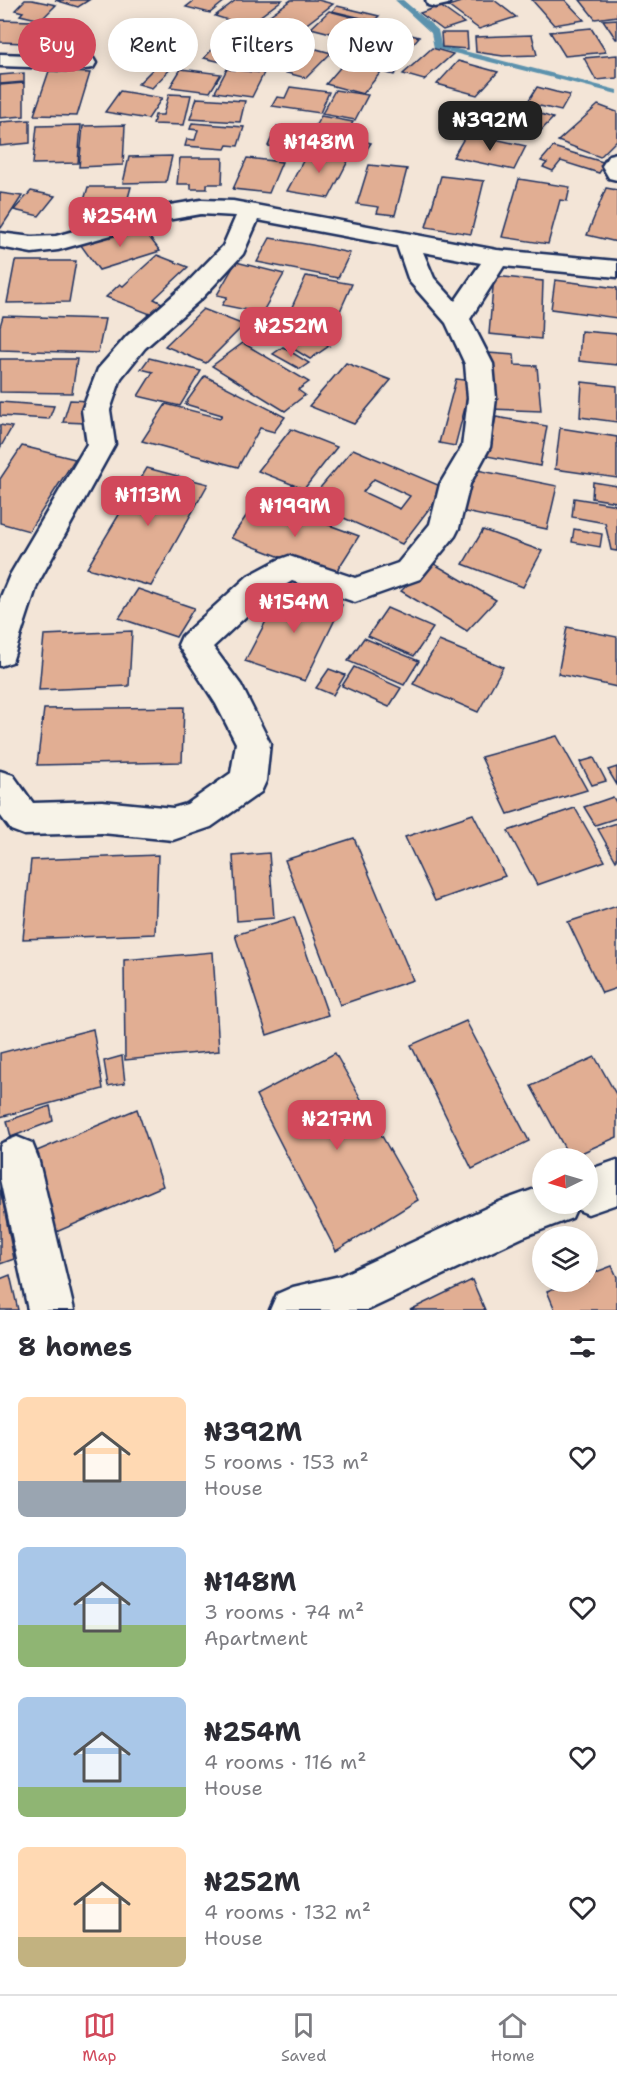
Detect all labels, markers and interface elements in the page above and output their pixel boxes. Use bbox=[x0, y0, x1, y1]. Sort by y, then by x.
chip: Buy bbox=[18, 18, 96, 72]
chip: Rent bbox=[108, 18, 198, 72]
chip: Filters bbox=[210, 18, 315, 72]
chip: New bbox=[327, 18, 414, 72]
pin: ₦392M bbox=[448, 101, 532, 152]
text: ₦392M bbox=[452, 107, 528, 133]
pin: ₦148M bbox=[277, 123, 361, 174]
text: ₦148M bbox=[283, 129, 355, 155]
pin: ₦254M bbox=[78, 197, 162, 248]
text: ₦254M bbox=[83, 203, 157, 229]
pin: ₦252M bbox=[249, 307, 333, 358]
text: ₦252M bbox=[254, 313, 328, 339]
pin: ₦113M bbox=[106, 476, 190, 527]
text: ₦113M bbox=[115, 482, 181, 508]
pin: ₦199M bbox=[253, 487, 337, 538]
text: ₦199M bbox=[259, 493, 331, 519]
pin: ₦154M bbox=[252, 583, 336, 634]
text: ₦154M bbox=[259, 589, 329, 615]
pin: ₦217M bbox=[295, 1100, 379, 1151]
text: ₦217M bbox=[302, 1106, 372, 1132]
north arrow bbox=[532, 1148, 598, 1214]
map controls bbox=[532, 1148, 598, 1292]
button: layers bbox=[532, 1226, 598, 1292]
text: 8 homes bbox=[18, 1329, 132, 1364]
icon: filters bbox=[566, 1330, 599, 1363]
text: ₦392M bbox=[204, 1414, 302, 1449]
icon: home bbox=[66, 1421, 138, 1493]
icon: heart bbox=[566, 1441, 599, 1474]
text: 5 rooms · 153 m² bbox=[204, 1449, 369, 1475]
text: House bbox=[204, 1475, 263, 1501]
text: ₦148M bbox=[204, 1564, 296, 1599]
icon: home bbox=[66, 1571, 138, 1643]
icon: heart bbox=[566, 1591, 599, 1624]
text: 3 rooms · 74 m² bbox=[204, 1599, 364, 1625]
text: Apartment bbox=[204, 1625, 308, 1651]
text: ₦254M bbox=[204, 1714, 301, 1749]
icon: home bbox=[66, 1721, 138, 1793]
icon: heart bbox=[566, 1741, 599, 1774]
text: 4 rooms · 116 m² bbox=[204, 1749, 366, 1775]
text: House bbox=[204, 1775, 263, 1801]
text: ₦252M bbox=[204, 1864, 301, 1899]
icon: home bbox=[66, 1871, 138, 1943]
icon: heart bbox=[566, 1891, 599, 1924]
text: 4 rooms · 132 m² bbox=[204, 1899, 371, 1925]
text: House bbox=[204, 1925, 263, 1951]
tab: Map bbox=[82, 2009, 116, 2066]
tab: Saved bbox=[281, 2009, 326, 2066]
tab: Home bbox=[491, 2009, 535, 2066]

